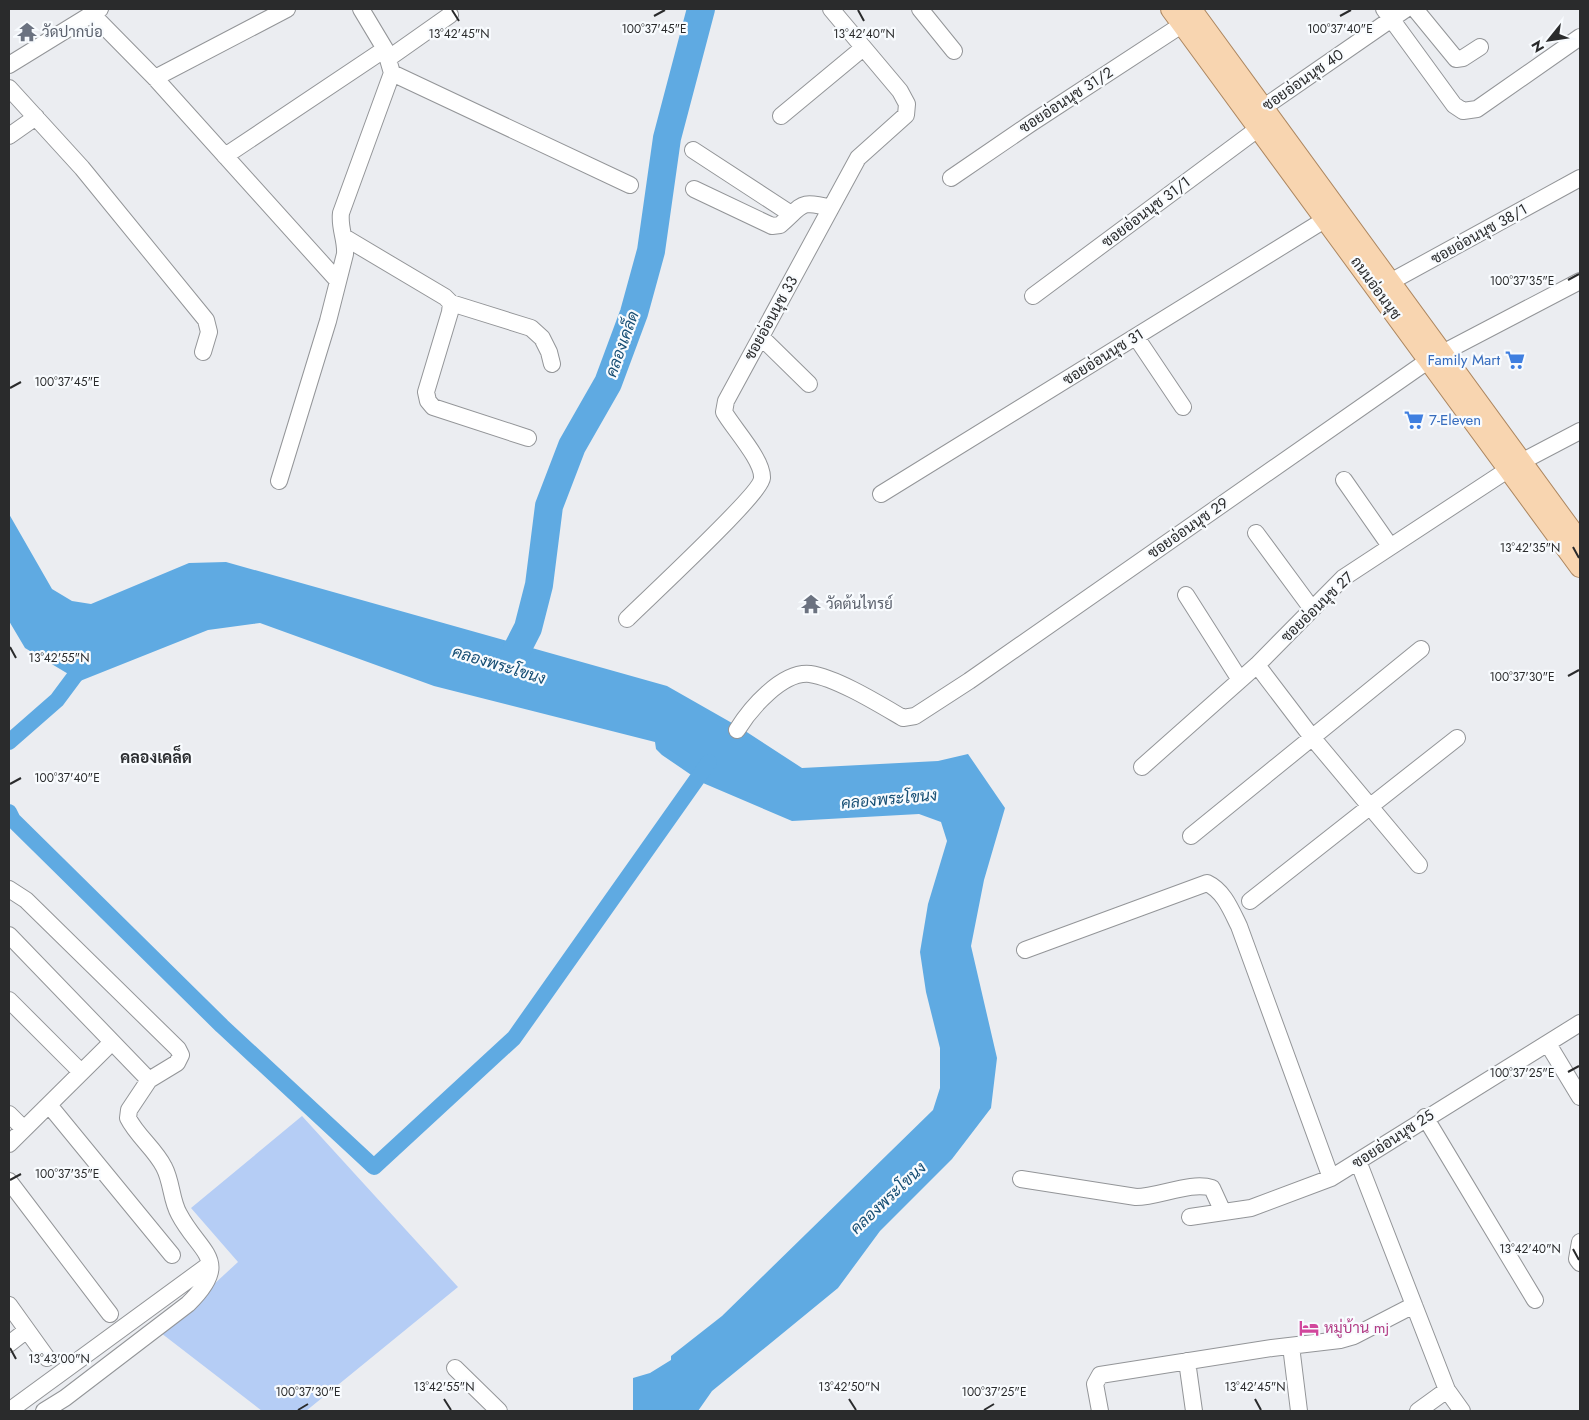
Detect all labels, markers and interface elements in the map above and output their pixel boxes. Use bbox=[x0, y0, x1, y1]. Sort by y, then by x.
north arrow bbox=[1524, 15, 1574, 65]
text: 100°37'45"E bbox=[621, 20, 687, 38]
text: 100°37'40"E bbox=[1307, 20, 1373, 38]
temple icon: วัดปากบ่อ bbox=[16, 21, 38, 43]
place label: วัดปากบ่อ bbox=[42, 21, 103, 43]
text: 13°42'45"N bbox=[428, 25, 490, 43]
text: 13°42'40"N bbox=[833, 25, 895, 43]
text: N bbox=[1526, 37, 1549, 56]
street label: ซอยอ่อนนุช 40 bbox=[1258, 44, 1348, 116]
street label: ซอยอ่อนนุช 31/2 bbox=[1015, 61, 1117, 139]
street label: ซอยอ่อนนุช 31/1 bbox=[1097, 171, 1195, 253]
street label: ซอยอ่อนนุช 38/1 bbox=[1427, 198, 1531, 270]
street label: ถนนอ่อนนุช bbox=[1345, 252, 1407, 324]
street label: ซอยอ่อนนุช 33 bbox=[739, 272, 803, 364]
text: 100°37'35"E bbox=[1490, 272, 1554, 290]
water label: คลองเคล็ด bbox=[598, 307, 645, 380]
street label: ซอยอ่อนนุช 31 bbox=[1058, 323, 1148, 391]
place label: Family Mart bbox=[1427, 349, 1500, 371]
supermarket icon: Family Mart bbox=[1504, 349, 1526, 371]
text: 100°37'45"E bbox=[34, 373, 100, 391]
supermarket icon: 7-Eleven bbox=[1403, 409, 1425, 431]
place label: 7-Eleven bbox=[1429, 409, 1481, 431]
street label: ซอยอ่อนนุช 29 bbox=[1143, 492, 1233, 564]
text: 13°42'35"N bbox=[1500, 539, 1560, 557]
street label: ซอยอ่อนนุช 27 bbox=[1276, 567, 1358, 647]
temple icon: วัดต้นไทรย์ bbox=[800, 593, 822, 615]
place label: วัดต้นไทรย์ bbox=[826, 593, 893, 615]
water label: คลองพระโขนง bbox=[450, 640, 548, 690]
text: 13°42'55"N bbox=[29, 649, 89, 667]
text: 100°37'30"E bbox=[1489, 668, 1555, 686]
district label: คลองเคล็ด bbox=[120, 744, 192, 769]
text: 100°37'40"E bbox=[34, 769, 100, 787]
water label: คลองพระโขนง bbox=[840, 783, 938, 815]
text: 100°37'25"E bbox=[1489, 1064, 1555, 1082]
street label: ซอยอ่อนนุช 25 bbox=[1348, 1104, 1438, 1174]
water label: คลองพระโขนง bbox=[845, 1157, 931, 1239]
text: 100°37'35"E bbox=[35, 1165, 99, 1183]
text: 13°42'40"N bbox=[1499, 1240, 1561, 1258]
hotel icon: หมู่บ้าน mj bbox=[1298, 1317, 1320, 1339]
place label: หมู่บ้าน mj bbox=[1324, 1317, 1389, 1339]
text: 13°43'00"N bbox=[28, 1350, 90, 1368]
text: 13°42'55"N bbox=[414, 1378, 474, 1396]
text: 13°42'50"N bbox=[818, 1378, 880, 1396]
text: 13°42'45"N bbox=[1224, 1378, 1286, 1396]
text: 100°37'30"E bbox=[275, 1383, 341, 1401]
text: 100°37'25"E bbox=[961, 1383, 1027, 1401]

